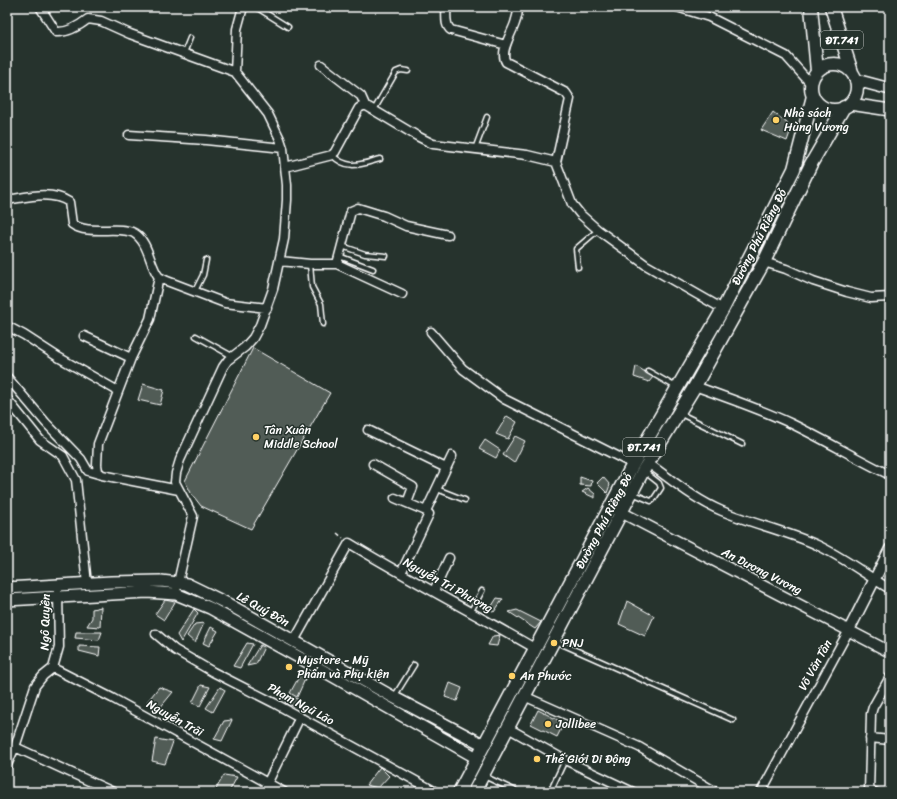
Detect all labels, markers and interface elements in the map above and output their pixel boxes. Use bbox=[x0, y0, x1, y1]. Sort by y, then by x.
road number: ĐT.741 bbox=[821, 31, 863, 49]
place label: Nhà sách Hùng Vương bbox=[784, 102, 849, 138]
marker: Nhà sách Hùng Vương bbox=[771, 115, 781, 125]
street label: Đường Phú Riềng Đỏ bbox=[725, 185, 793, 289]
place label: Tân Xuân Middle School bbox=[264, 419, 338, 455]
marker: Tân Xuân Middle School bbox=[251, 432, 261, 442]
road number: ĐT.741 bbox=[623, 438, 665, 456]
street label: Đường Phú Riềng Đỏ bbox=[569, 469, 639, 573]
street label: An Dương Vương bbox=[717, 541, 806, 601]
street label: Nguyễn Tri Phương bbox=[399, 551, 497, 619]
street label: Lê Quý Đôn bbox=[232, 585, 294, 633]
street label: Ngô Quyền bbox=[34, 593, 57, 651]
place label: PNJ bbox=[562, 632, 584, 654]
street label: Võ Văn Tần bbox=[792, 635, 838, 695]
marker: PNJ bbox=[549, 638, 559, 648]
place label: Mystore - Mỹ Phẩm và Phụ kiện bbox=[297, 649, 390, 685]
marker: Mystore - Mỹ Phẩm và Phụ kiện bbox=[284, 662, 294, 672]
place label: An Phước bbox=[519, 665, 572, 687]
marker: An Phước bbox=[507, 671, 517, 681]
street label: Phạm Ngũ Lão bbox=[264, 677, 338, 731]
street label: Nguyễn Trãi bbox=[142, 693, 208, 743]
place label: Jollibee bbox=[555, 713, 596, 735]
marker: Jollibee bbox=[543, 719, 553, 729]
place label: Thế Giới Di Động bbox=[545, 748, 631, 770]
marker: Thế Giới Di Động bbox=[532, 754, 542, 764]

